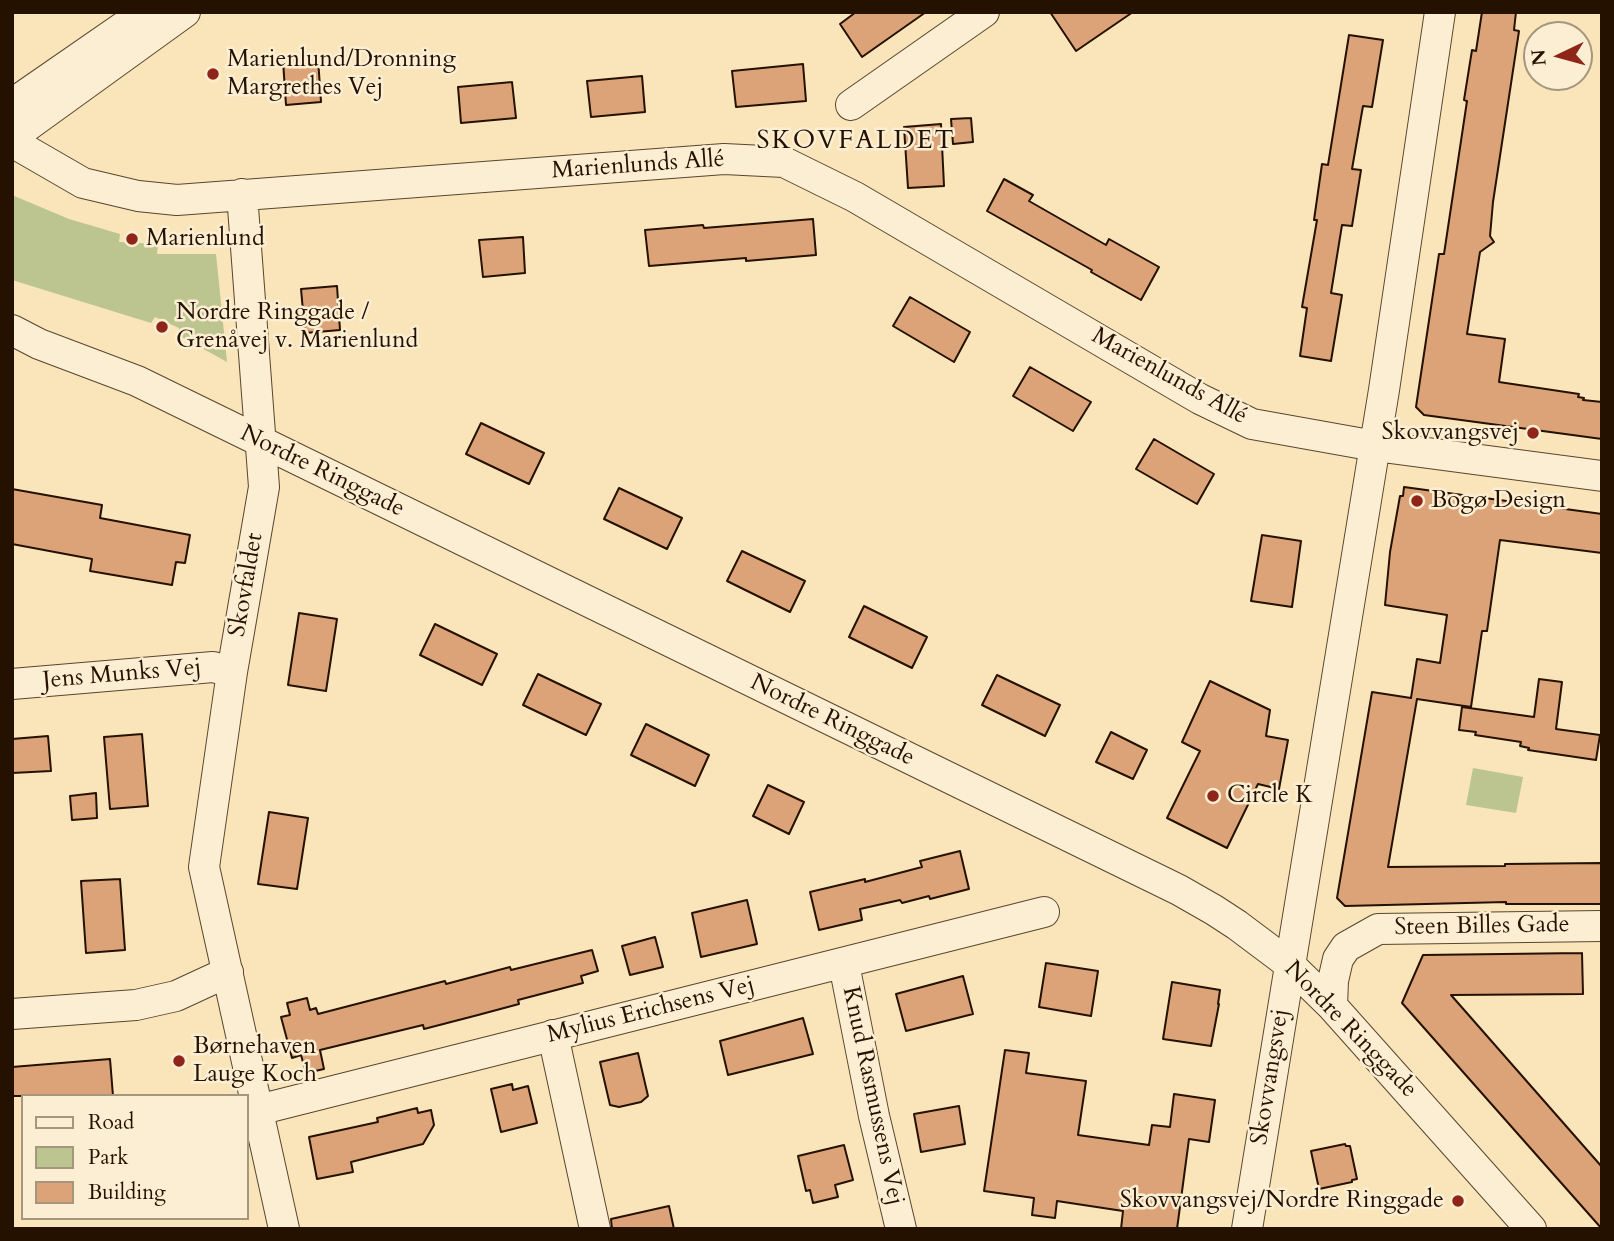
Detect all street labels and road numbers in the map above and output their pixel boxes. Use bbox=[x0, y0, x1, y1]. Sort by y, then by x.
street label: Marienlunds Allé bbox=[551, 146, 725, 186]
street label: Marienlunds Allé bbox=[1086, 322, 1252, 432]
street label: Nordre Ringgade bbox=[235, 420, 409, 524]
street label: Skovfaldet bbox=[224, 531, 270, 639]
street label: Jens Munks Vej bbox=[41, 654, 203, 696]
street label: Nordre Ringgade bbox=[745, 669, 919, 773]
street label: Steen Billes Gade bbox=[1394, 911, 1570, 943]
street label: Nordre Ringgade bbox=[1277, 956, 1423, 1104]
street label: Mylius Erichsens Vej bbox=[544, 971, 758, 1051]
street label: Knud Rasmussens Vej bbox=[835, 984, 909, 1208]
street label: Skovvangsvej bbox=[1246, 1007, 1296, 1147]

